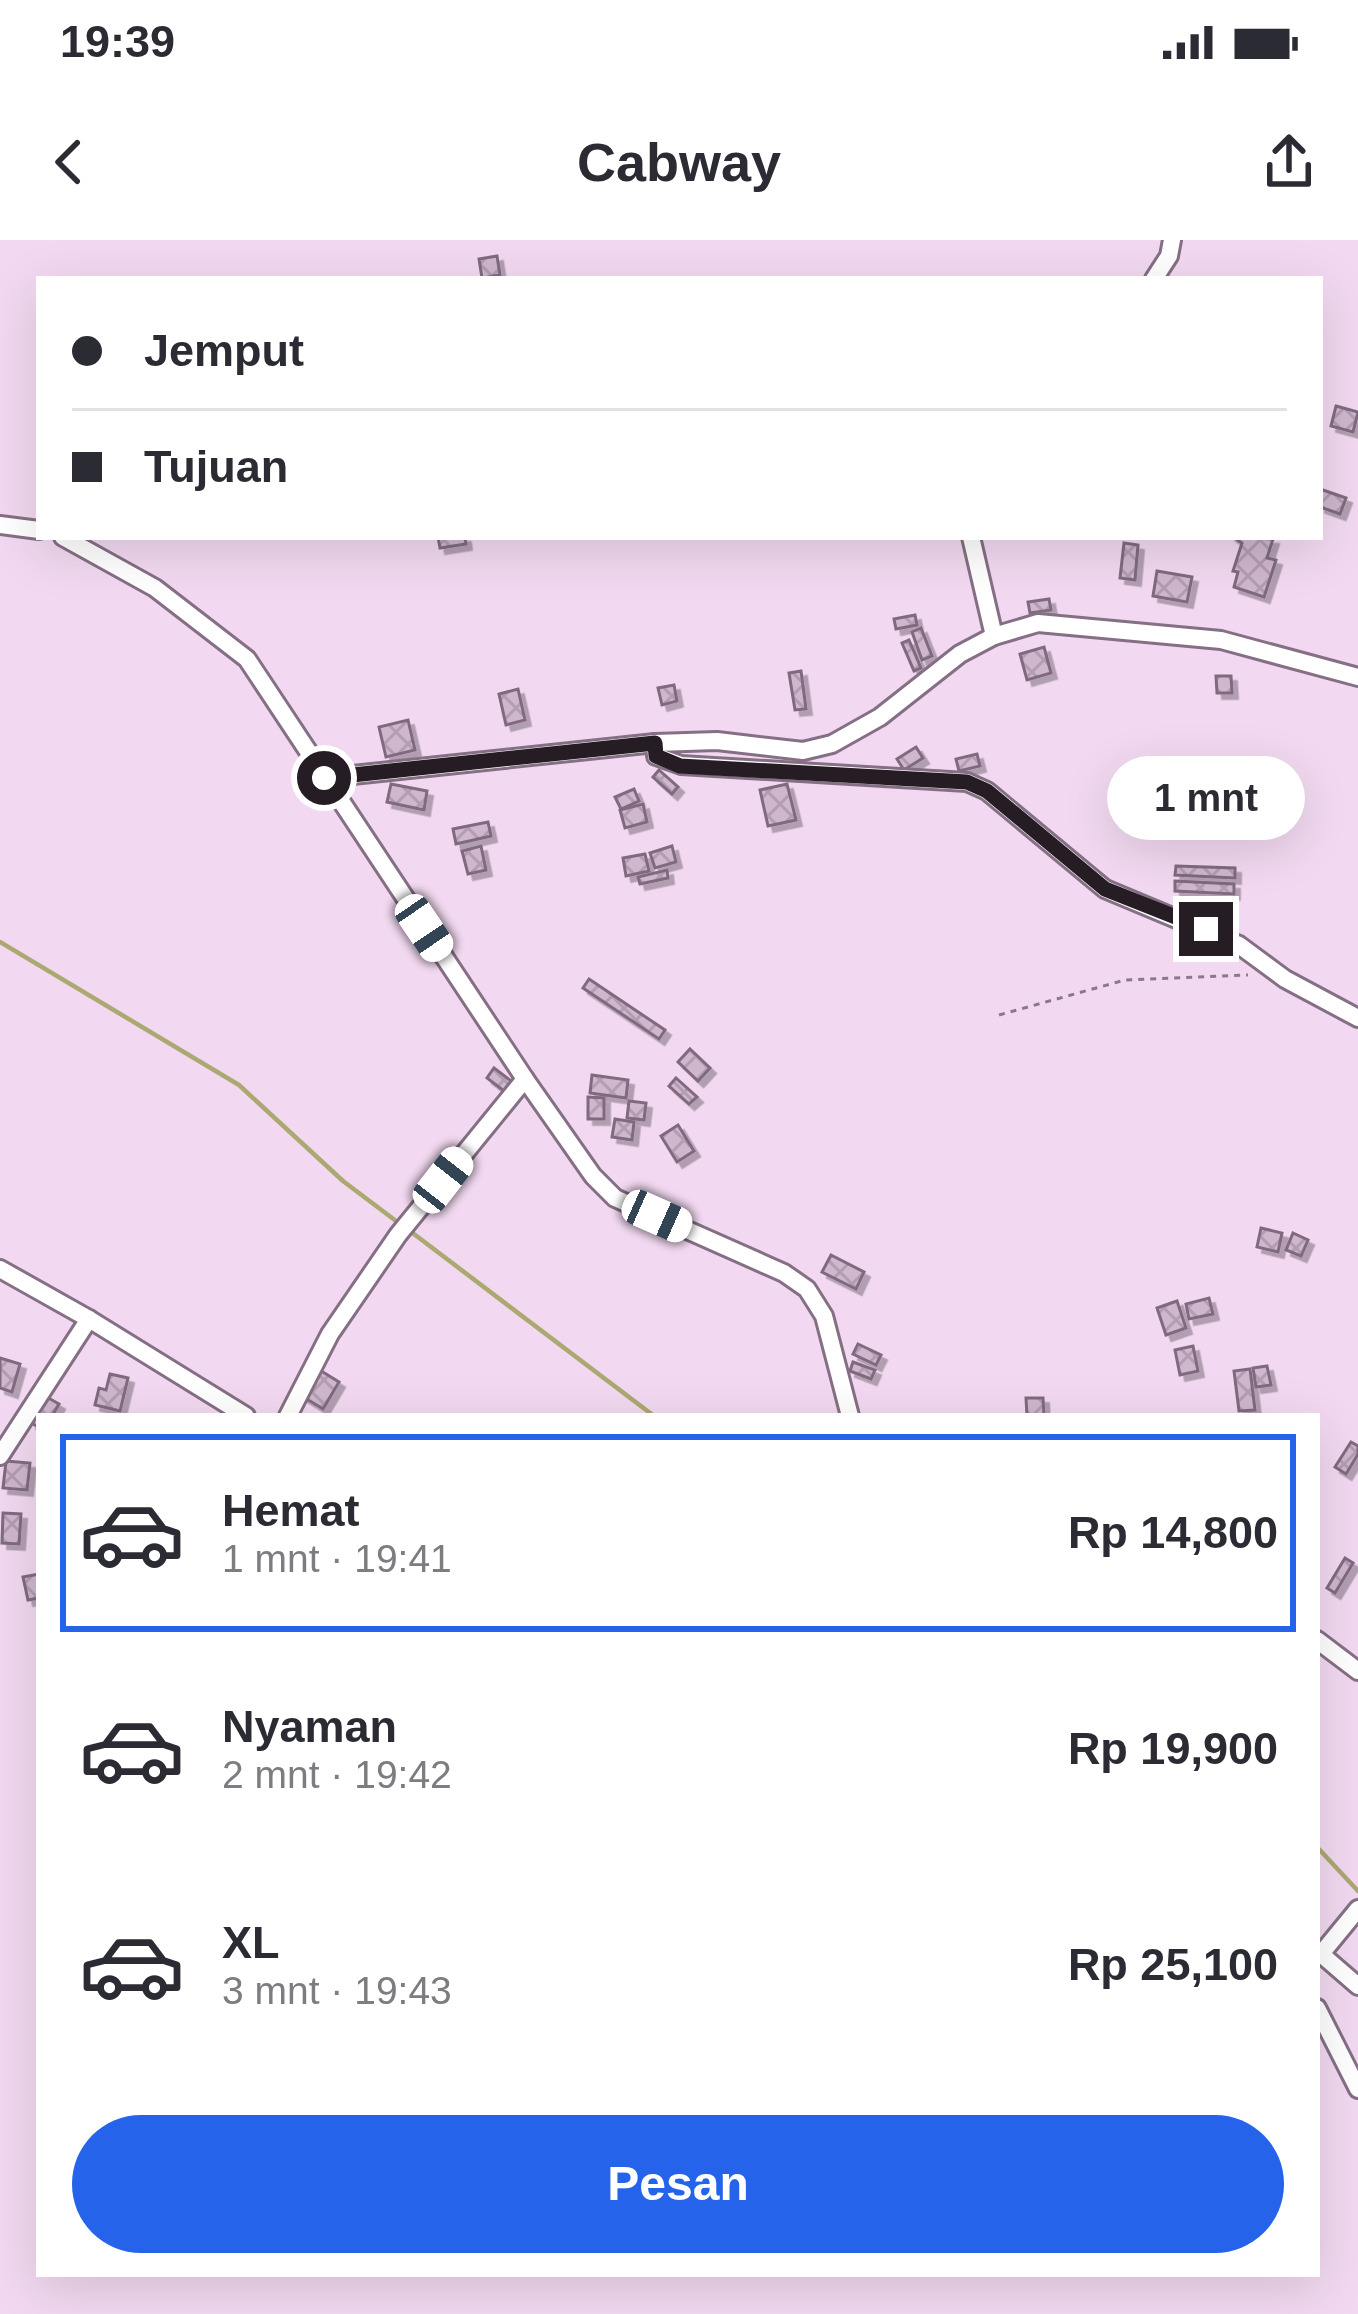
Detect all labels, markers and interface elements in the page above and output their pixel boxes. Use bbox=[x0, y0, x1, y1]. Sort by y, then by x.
text: 19:39 bbox=[60, 16, 175, 67]
icon: back bbox=[36, 129, 102, 195]
icon: share bbox=[1256, 129, 1322, 195]
text: Cabway bbox=[577, 132, 781, 192]
text: Jemput bbox=[144, 325, 304, 376]
text: Tujuan bbox=[144, 441, 288, 492]
route start bbox=[297, 751, 351, 805]
callout: 1 mnt bbox=[1107, 755, 1305, 839]
text: 1 mnt bbox=[1154, 776, 1258, 819]
car bbox=[389, 888, 459, 968]
route end bbox=[1179, 902, 1233, 956]
car bbox=[407, 1141, 479, 1219]
car bbox=[617, 1185, 697, 1247]
icon: car bbox=[78, 1479, 186, 1587]
text: Hemat bbox=[222, 1485, 360, 1536]
text: Rp 14,800 bbox=[1068, 1507, 1278, 1558]
text: 1 mnt · 19:41 bbox=[222, 1537, 452, 1580]
icon: car bbox=[78, 1695, 186, 1803]
text: Nyaman bbox=[222, 1701, 397, 1752]
text: Rp 19,900 bbox=[1068, 1723, 1278, 1774]
text: 2 mnt · 19:42 bbox=[222, 1753, 452, 1796]
icon: car bbox=[78, 1911, 186, 2019]
text: XL bbox=[222, 1917, 280, 1968]
text: Rp 25,100 bbox=[1068, 1939, 1278, 1990]
text: 3 mnt · 19:43 bbox=[222, 1969, 452, 2012]
button: Pesan bbox=[72, 2115, 1284, 2253]

